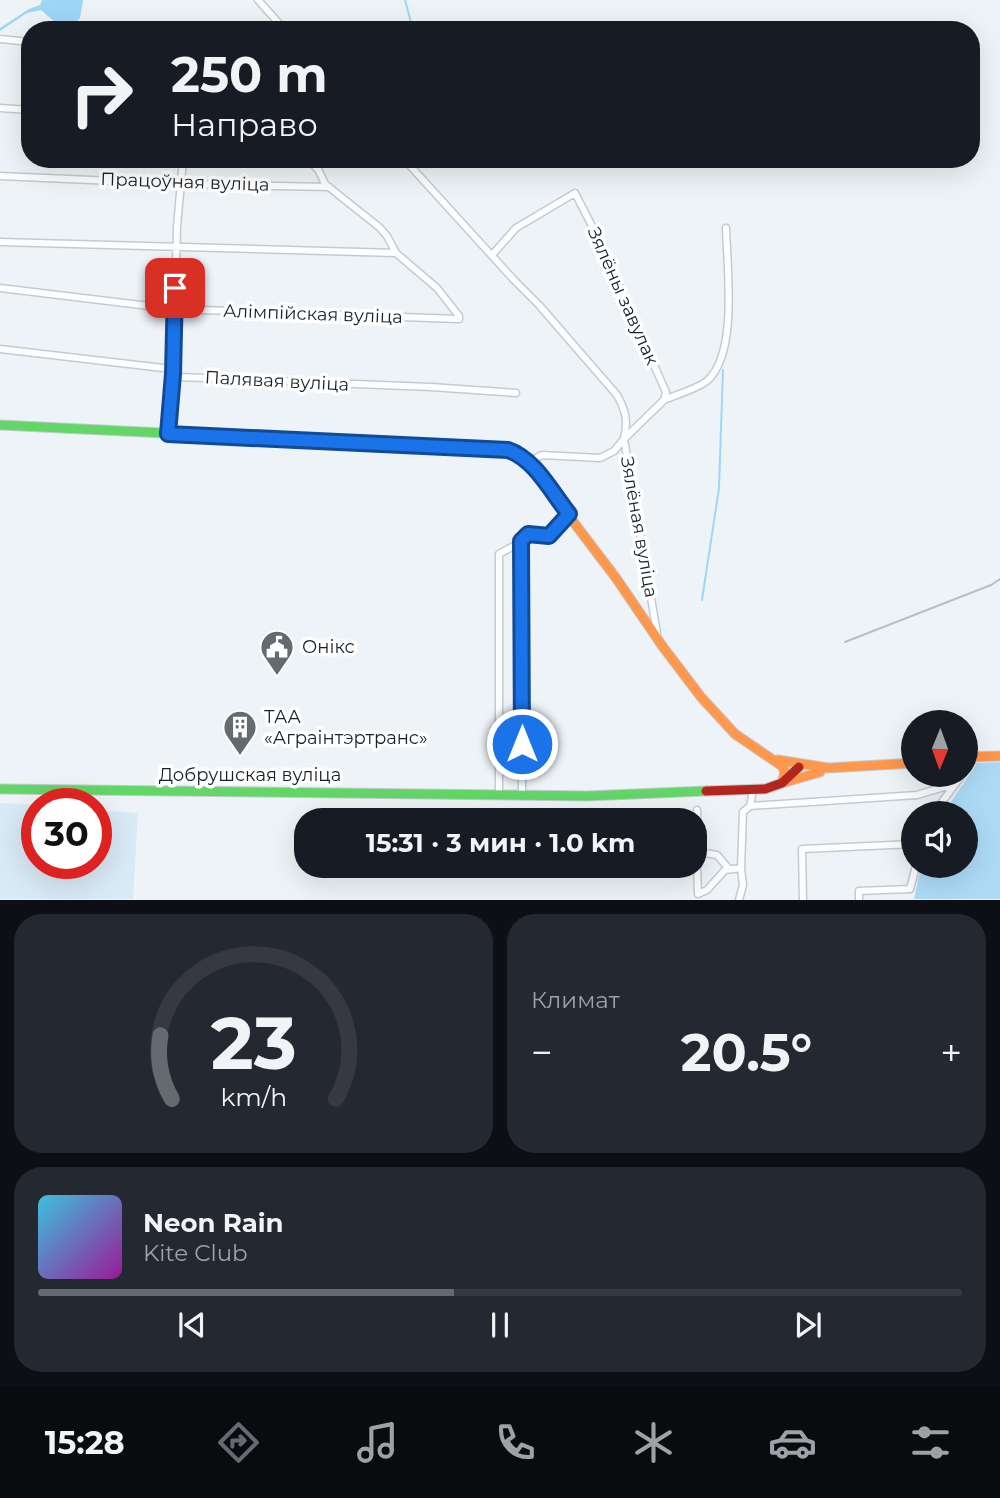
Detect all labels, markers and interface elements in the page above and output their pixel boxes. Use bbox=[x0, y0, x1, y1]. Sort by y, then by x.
text: 250 m bbox=[171, 45, 328, 104]
icon: right bbox=[56, 49, 147, 140]
text: Направо bbox=[171, 105, 318, 144]
street label: Працоўная вуліца bbox=[100, 168, 270, 196]
street label: Зялёны завулак bbox=[583, 224, 663, 369]
pin bbox=[145, 258, 205, 318]
icon: arrive bbox=[156, 269, 194, 307]
street label: Алімпійская вуліца bbox=[223, 300, 403, 328]
street label: Палявая вуліца bbox=[204, 366, 350, 396]
street label: Зялёная вуліца bbox=[616, 455, 662, 599]
public building icon: Онікс bbox=[258, 628, 296, 677]
place label: Онікс bbox=[302, 636, 355, 658]
place label: ТАА «Аграінтэртранс» bbox=[264, 706, 428, 749]
position arrow bbox=[485, 707, 559, 781]
building icon: ТАА «Аграінтэртранс» bbox=[221, 708, 259, 757]
north arrow bbox=[901, 710, 978, 788]
map controls bbox=[901, 710, 978, 878]
street label: Добрушская вуліца bbox=[159, 764, 341, 786]
speed limit sign: 30 bbox=[21, 788, 112, 879]
button: sound bbox=[901, 801, 978, 878]
text: 15:31 · 3 мин · 1.0 km bbox=[366, 827, 635, 859]
text: Климат bbox=[531, 986, 620, 1014]
text: 23 bbox=[210, 1000, 297, 1088]
text: 20.5° bbox=[681, 1021, 812, 1084]
text: − bbox=[531, 1029, 553, 1076]
text: + bbox=[940, 1029, 962, 1076]
text: km/h bbox=[220, 1082, 287, 1112]
text: Neon Rain bbox=[143, 1207, 284, 1239]
text: Kite Club bbox=[143, 1239, 248, 1267]
icon: previous bbox=[173, 1306, 211, 1344]
icon: pause bbox=[481, 1306, 519, 1344]
icon: next bbox=[789, 1306, 827, 1344]
icon: directions bbox=[214, 1418, 263, 1467]
icon: music bbox=[353, 1418, 402, 1467]
icon: phone bbox=[491, 1418, 540, 1467]
icon: climate bbox=[629, 1418, 678, 1467]
icon: car bbox=[768, 1418, 817, 1467]
icon: filters bbox=[906, 1418, 955, 1467]
text: 15:28 bbox=[45, 1423, 125, 1462]

